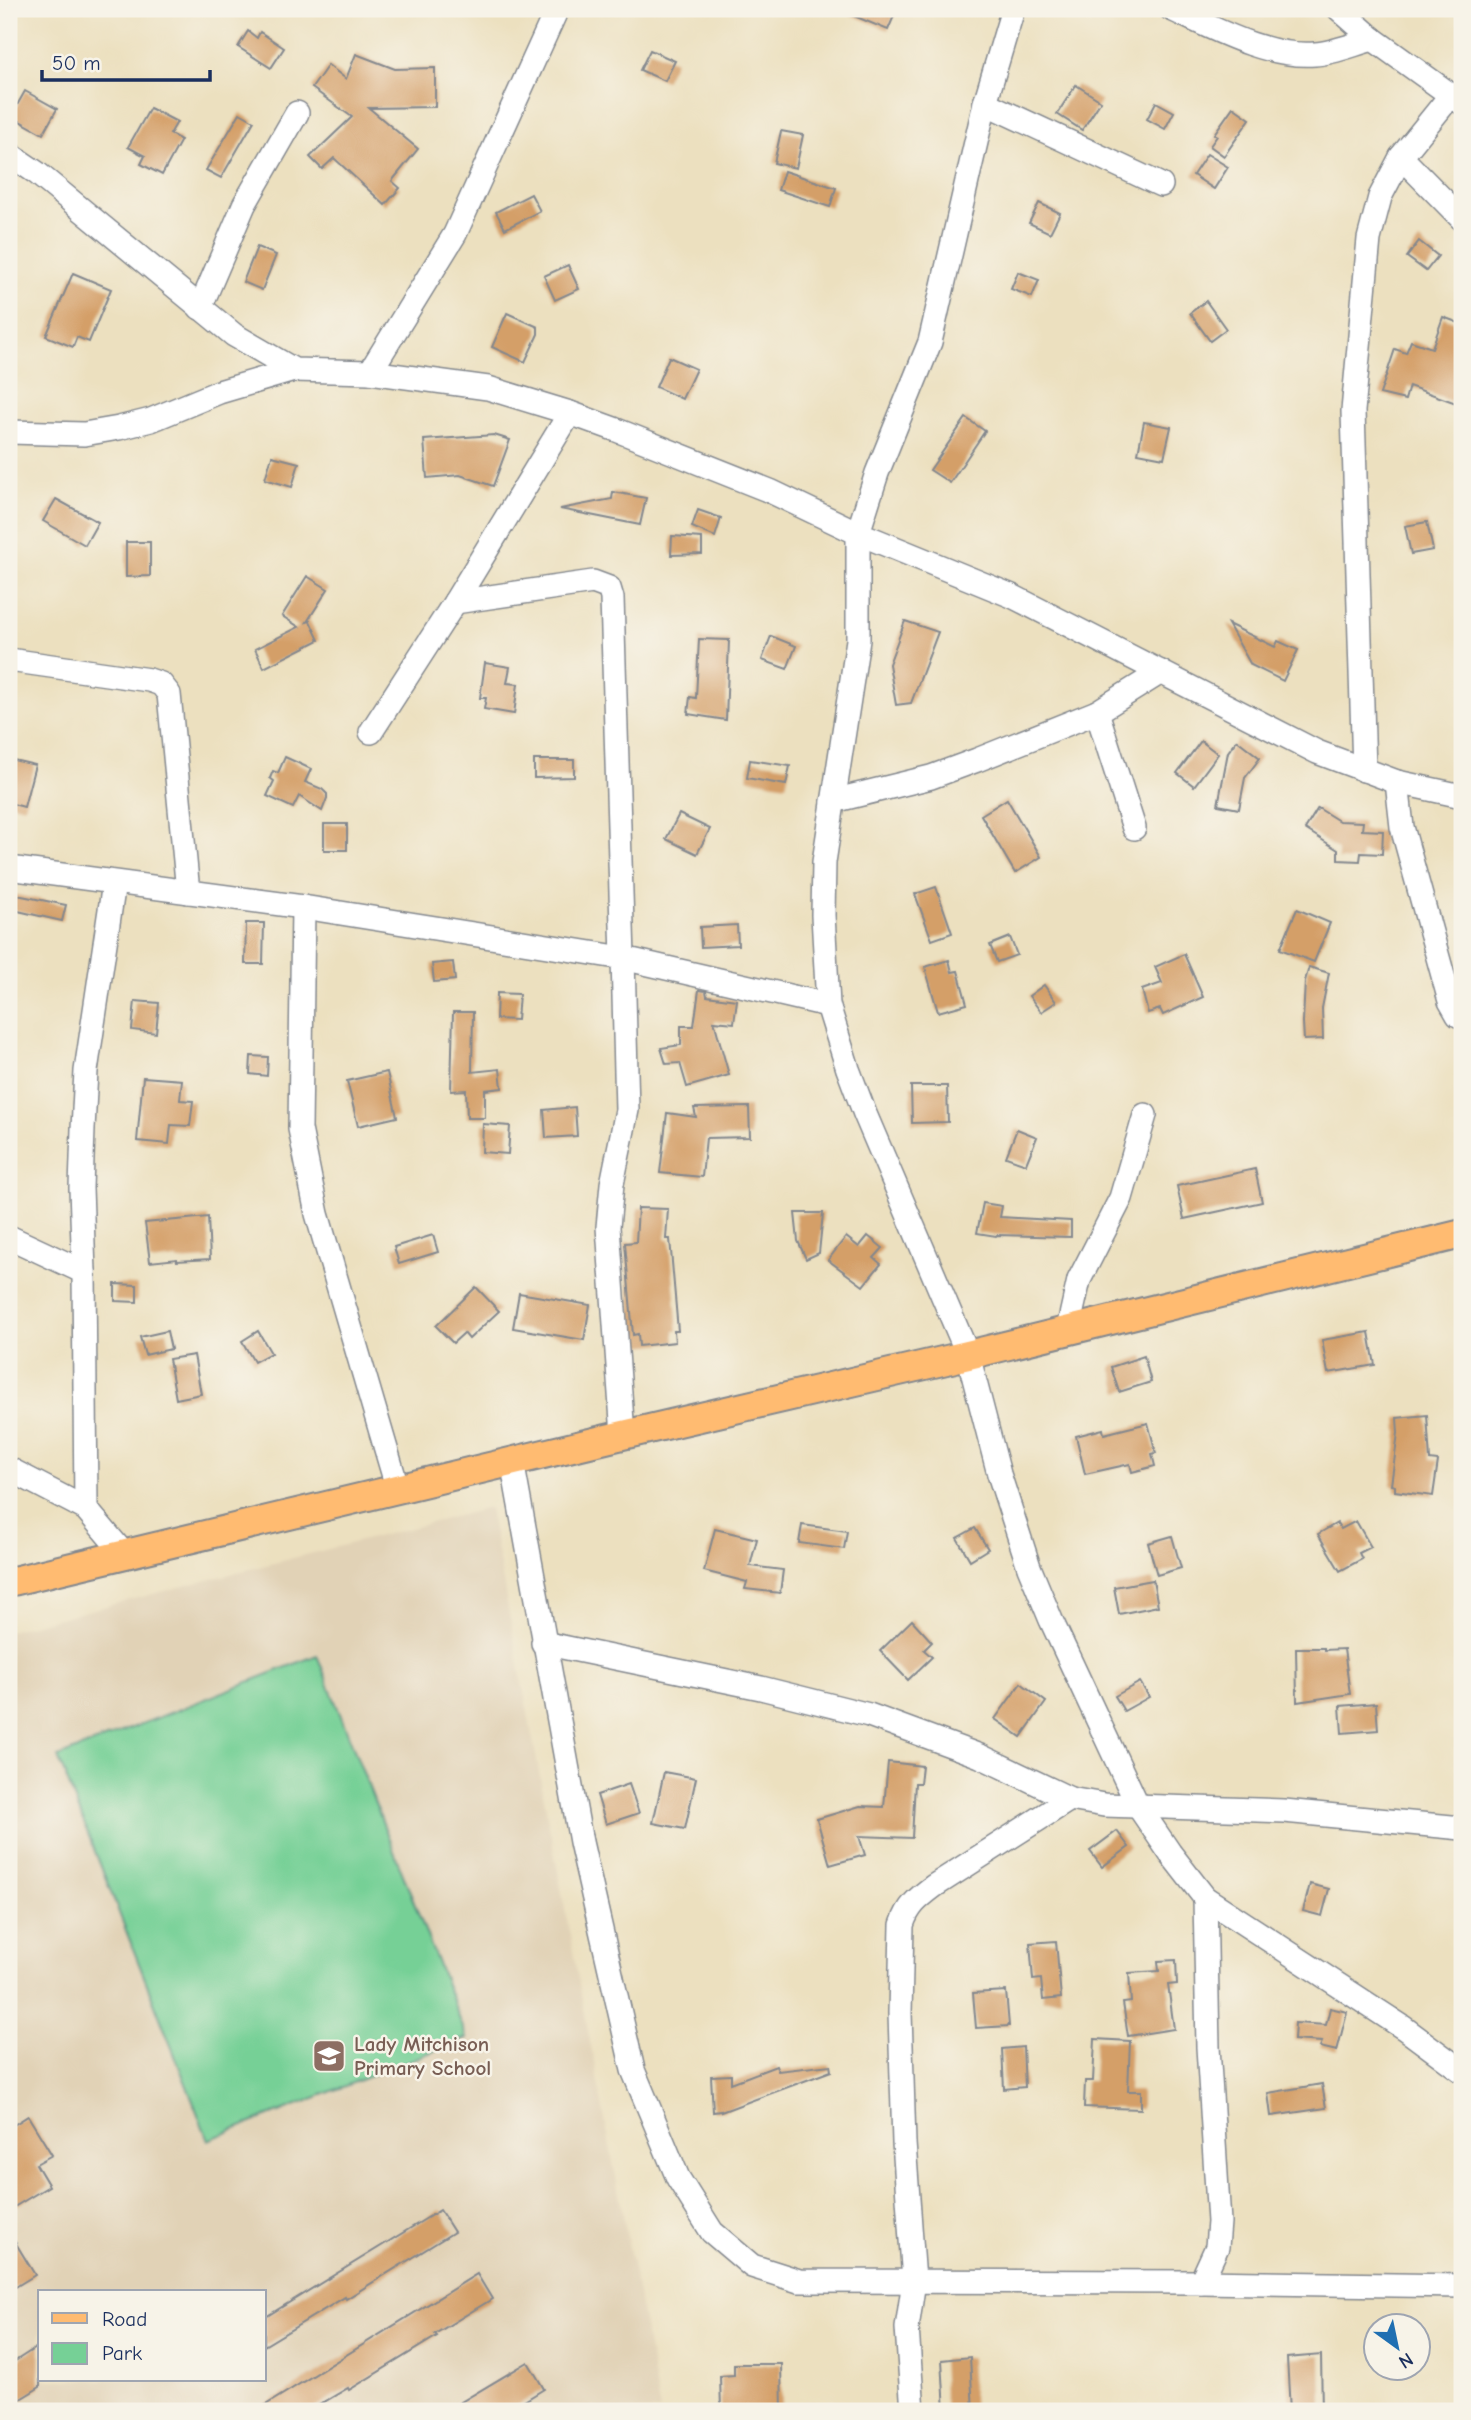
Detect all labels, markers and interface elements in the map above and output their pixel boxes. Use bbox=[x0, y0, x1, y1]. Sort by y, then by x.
scale bar bbox=[42, 38, 210, 82]
text: 50 m bbox=[52, 51, 101, 75]
place label: Lady Mitchison Primary School bbox=[354, 2032, 491, 2080]
school or university icon: Lady Mitchison Primary School bbox=[310, 2037, 348, 2075]
legend bbox=[38, 2290, 266, 2382]
text: Road bbox=[102, 2307, 147, 2331]
north arrow bbox=[1362, 2312, 1432, 2382]
text: Park bbox=[102, 2341, 142, 2365]
text: N bbox=[1395, 2348, 1417, 2373]

